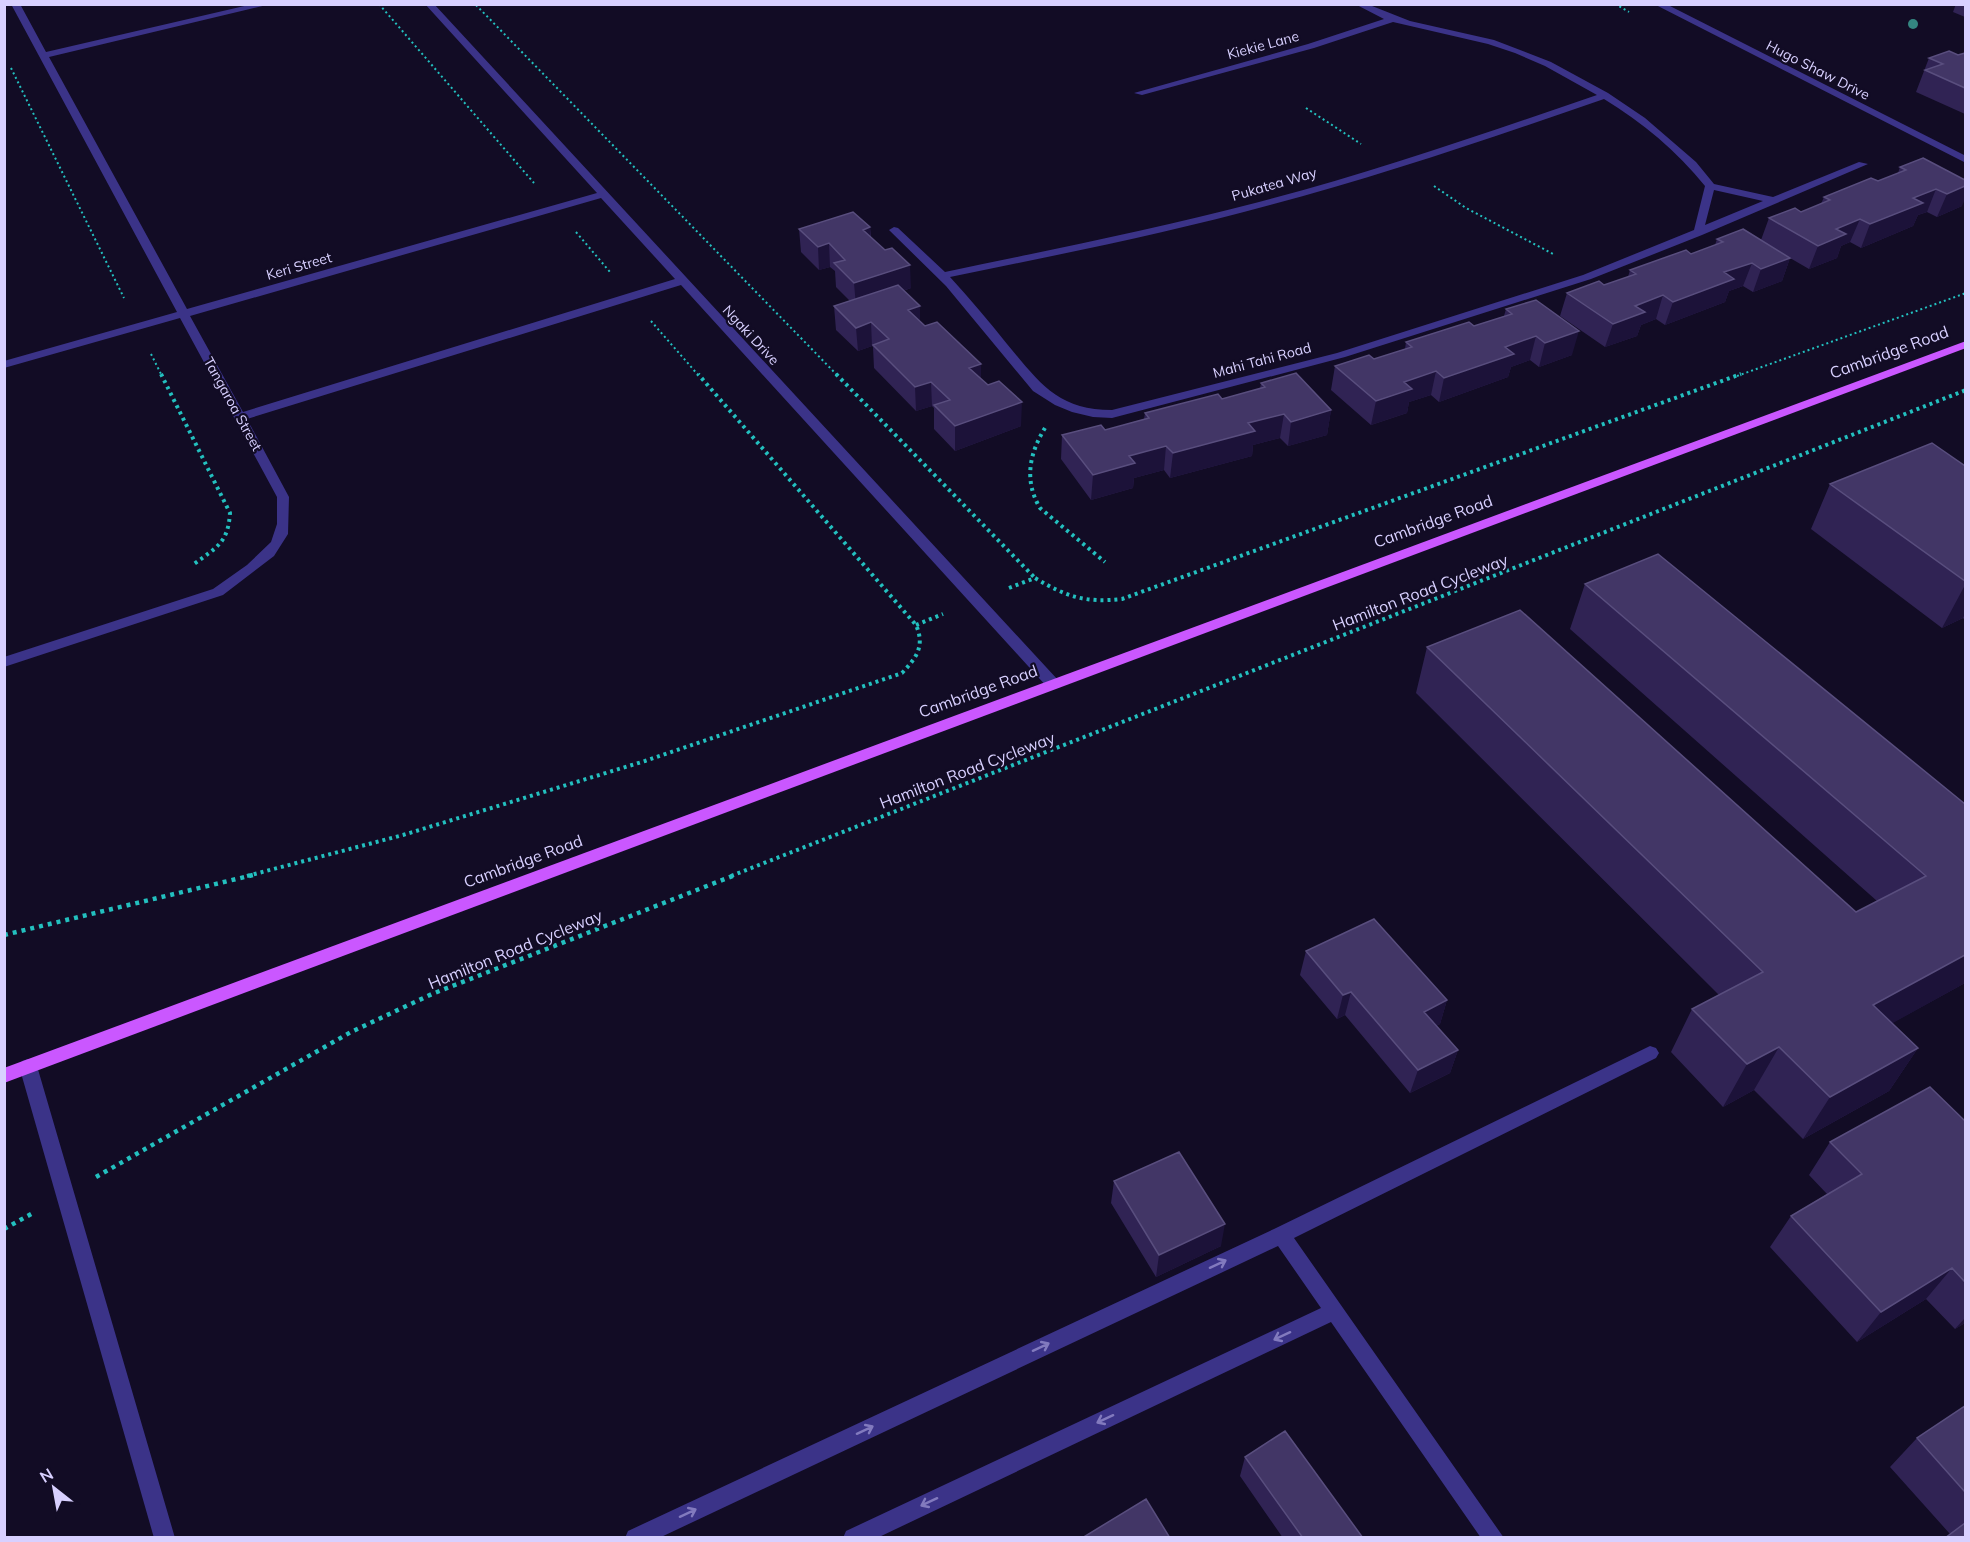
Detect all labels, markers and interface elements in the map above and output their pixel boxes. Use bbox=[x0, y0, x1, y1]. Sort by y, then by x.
street label: Kiekie Lane bbox=[1225, 27, 1301, 63]
street label: Hugo Shaw Drive bbox=[1763, 36, 1873, 104]
street label: Pukatea Way bbox=[1229, 163, 1319, 205]
street label: Keri Street bbox=[264, 248, 334, 284]
street label: Ngaki Drive bbox=[719, 301, 783, 369]
street label: Cambridge Road bbox=[1827, 321, 1951, 383]
street label: Mahi Tahi Road bbox=[1211, 338, 1313, 382]
street label: Tangaroa Street bbox=[200, 354, 266, 454]
street label: Cambridge Road bbox=[1371, 490, 1495, 552]
street label: Hamilton Road Cycleway bbox=[1330, 549, 1511, 635]
street label: Cambridge Road bbox=[916, 660, 1040, 722]
street label: Hamilton Road Cycleway bbox=[877, 727, 1058, 813]
street label: Cambridge Road bbox=[461, 830, 585, 892]
street label: Hamilton Road Cycleway bbox=[425, 905, 606, 993]
one-way arrow bbox=[1208, 1258, 1226, 1270]
one-way arrow bbox=[1273, 1331, 1291, 1342]
one-way arrow bbox=[1032, 1341, 1050, 1353]
one-way arrow bbox=[1097, 1413, 1115, 1425]
one-way arrow bbox=[855, 1423, 873, 1435]
north arrow bbox=[24, 1458, 84, 1518]
text: N bbox=[36, 1463, 57, 1487]
one-way arrow bbox=[920, 1496, 938, 1508]
one-way arrow bbox=[678, 1506, 696, 1518]

